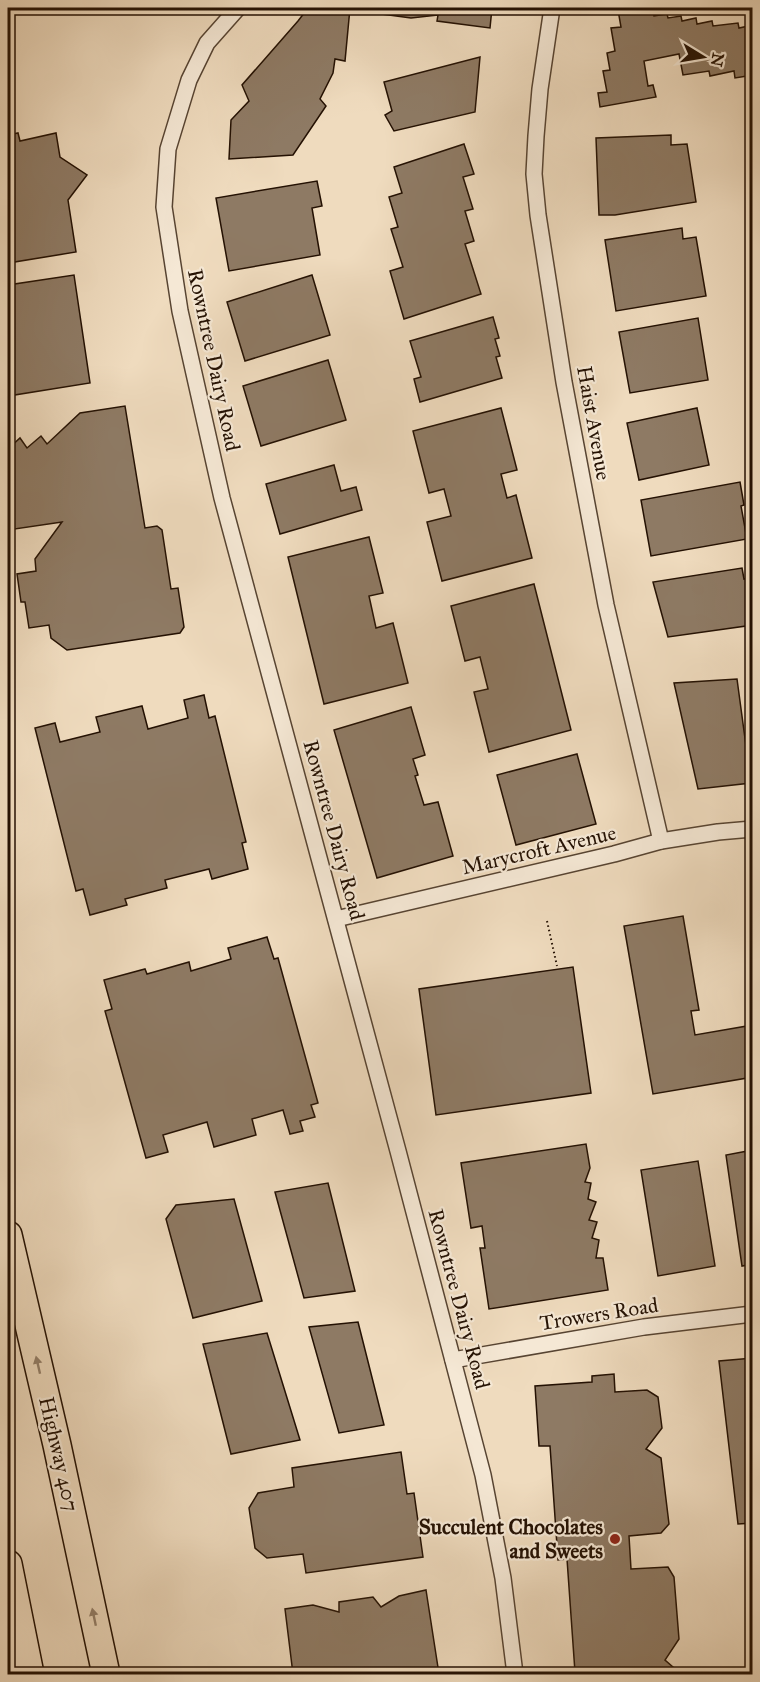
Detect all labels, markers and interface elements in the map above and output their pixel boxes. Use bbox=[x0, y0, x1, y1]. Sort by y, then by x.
north arrow bbox=[673, 27, 733, 87]
text: N bbox=[707, 51, 728, 69]
street label: Rowntree Dairy Road bbox=[182, 266, 246, 454]
street label: Haist Avenue bbox=[571, 364, 617, 482]
street label: Rowntree Dairy Road bbox=[297, 737, 371, 923]
street label: Marycroft Avenue bbox=[459, 820, 619, 880]
street label: Rowntree Dairy Road bbox=[422, 1206, 496, 1392]
street label: Trowers Road bbox=[538, 1292, 660, 1336]
one-way arrow bbox=[33, 1356, 43, 1374]
street label: Highway 407 bbox=[33, 1394, 85, 1514]
place label: Succulent Chocolates and Sweets bbox=[419, 1514, 603, 1564]
marker: Succulent Chocolates and Sweets bbox=[608, 1532, 622, 1546]
one-way arrow bbox=[89, 1607, 98, 1626]

